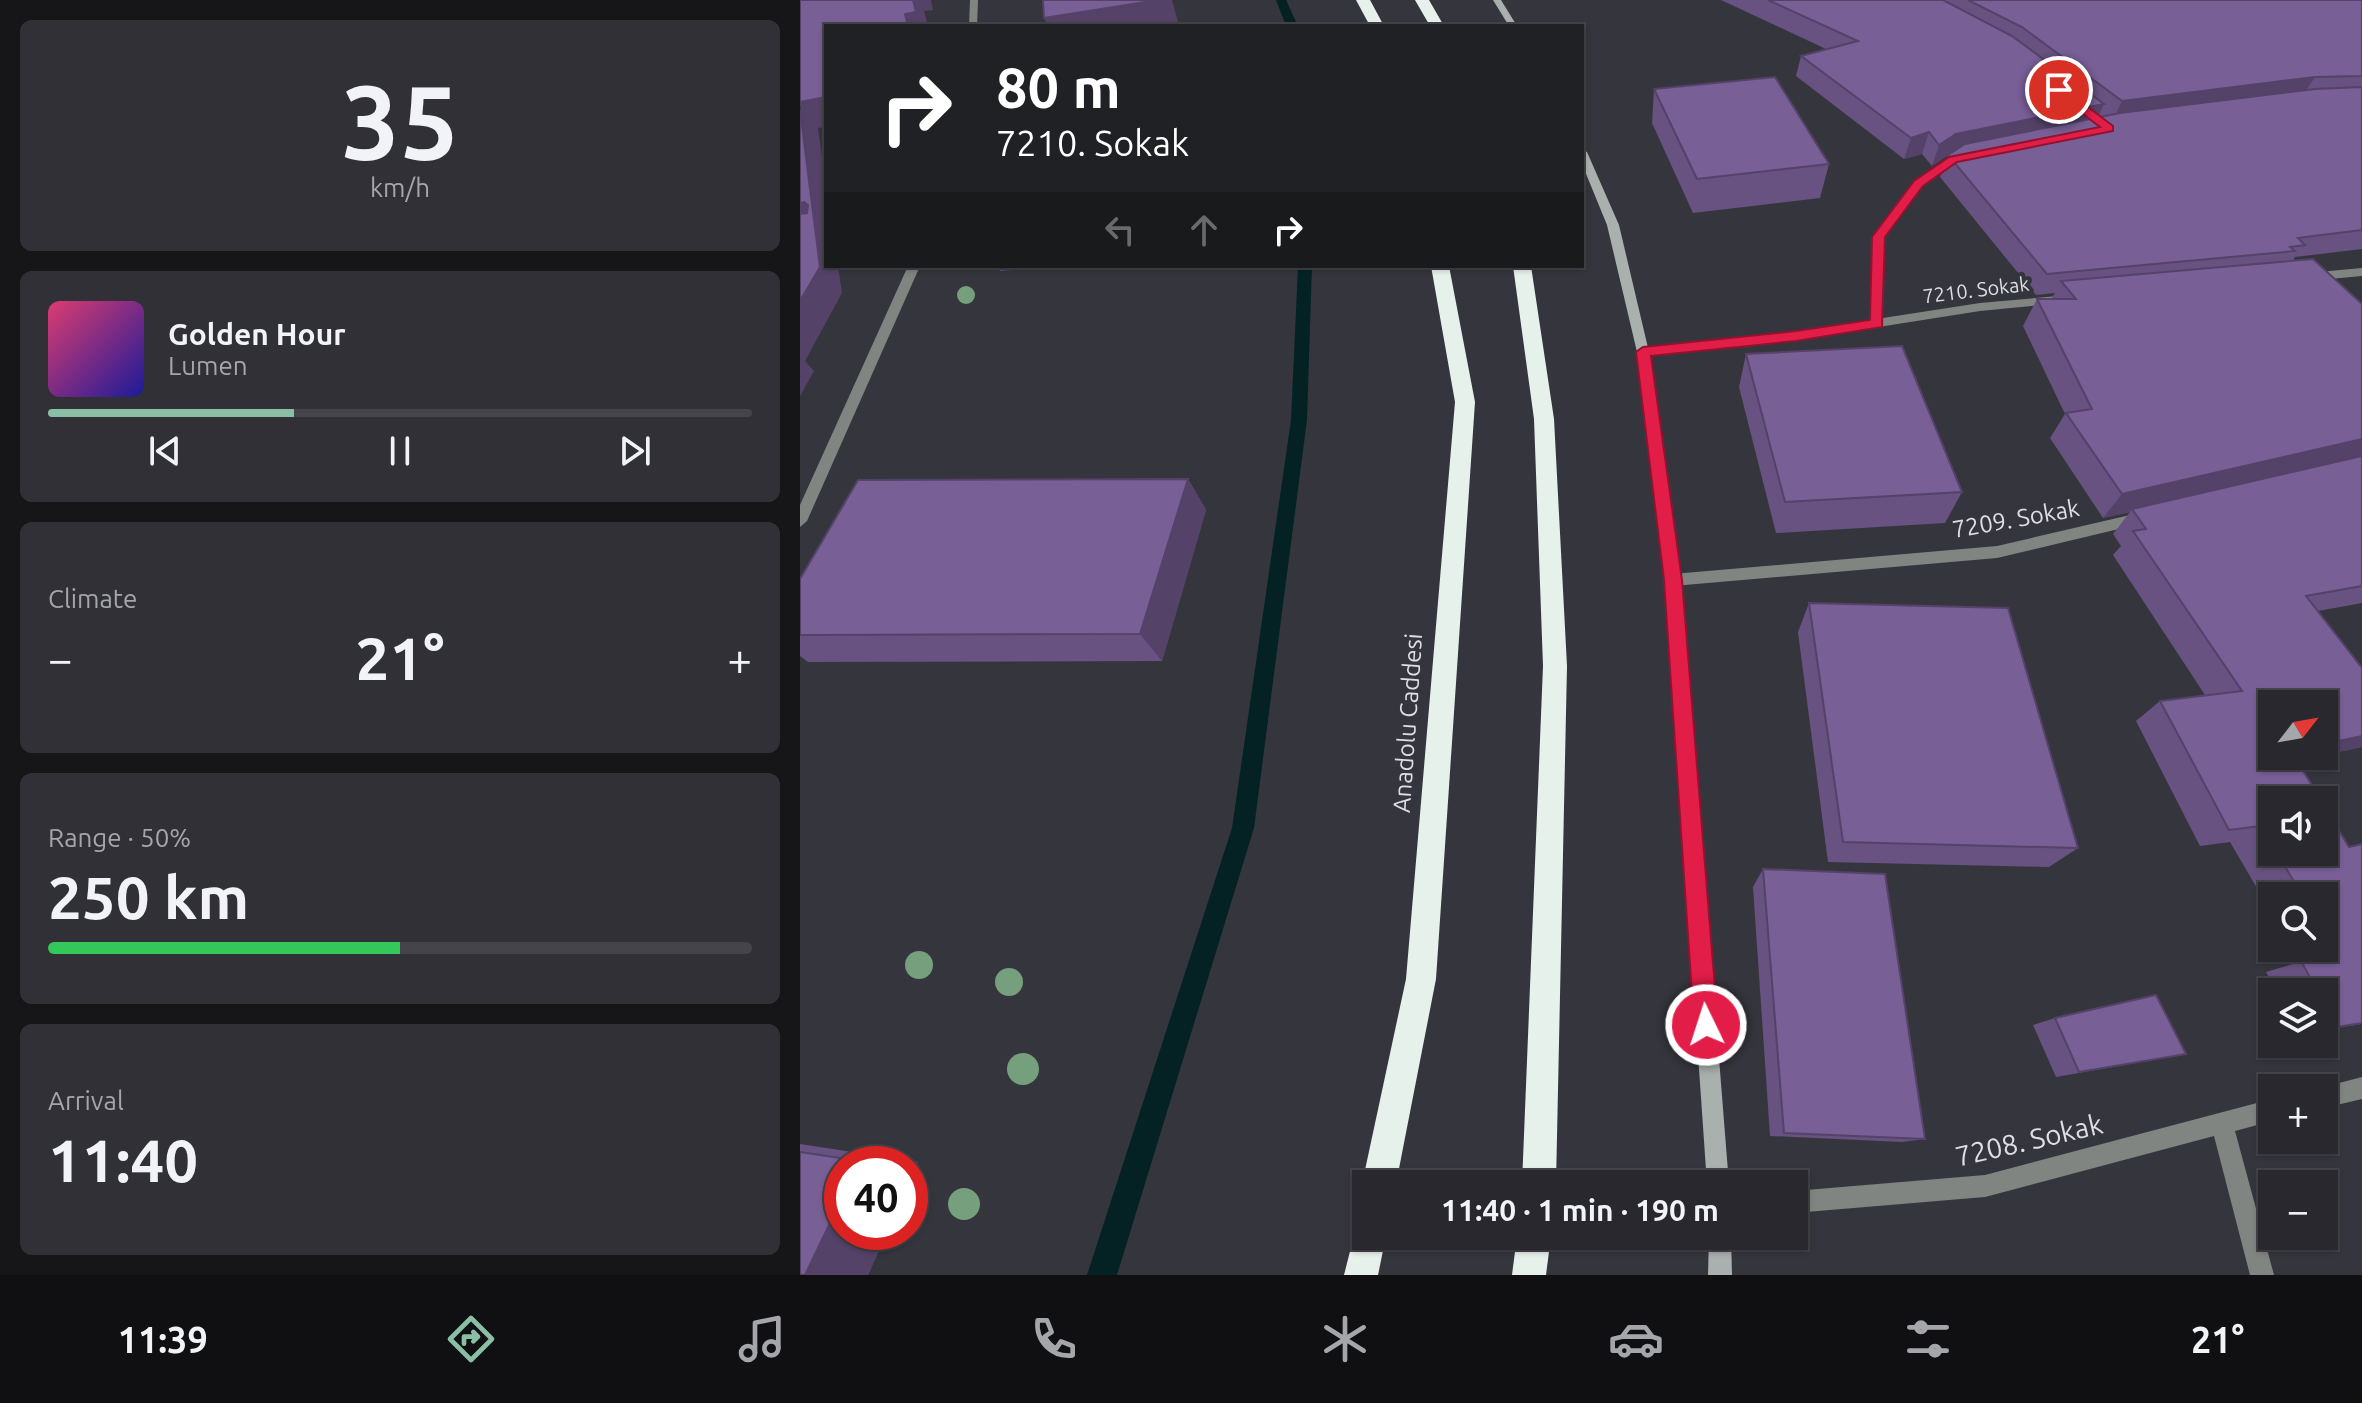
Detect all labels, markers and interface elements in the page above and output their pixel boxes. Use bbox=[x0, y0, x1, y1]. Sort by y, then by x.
icon: right bbox=[864, 56, 968, 160]
text: 80 m bbox=[996, 56, 1121, 119]
pin bbox=[2025, 56, 2093, 124]
text: 35 bbox=[341, 62, 459, 179]
icon: arrive bbox=[2037, 68, 2081, 112]
text: 7210. Sokak bbox=[996, 122, 1189, 163]
text: km/h bbox=[370, 173, 430, 202]
icon: left bbox=[1098, 208, 1142, 252]
icon: ahead bbox=[1182, 208, 1226, 252]
icon: right bbox=[1266, 208, 1310, 252]
street label: 7210. Sokak bbox=[1921, 272, 2031, 307]
text: Golden Hour bbox=[168, 317, 346, 351]
text: Lumen bbox=[168, 351, 248, 380]
icon: previous bbox=[143, 429, 187, 473]
icon: pause bbox=[378, 429, 422, 473]
icon: next bbox=[613, 429, 657, 473]
street label: 7209. Sokak bbox=[1950, 494, 2082, 543]
text: Climate bbox=[48, 584, 137, 613]
text: 21° bbox=[356, 624, 444, 691]
street label: Anadolu Caddesi bbox=[1388, 632, 1427, 814]
text: − bbox=[48, 634, 73, 683]
text: + bbox=[727, 634, 752, 683]
north arrow bbox=[2258, 690, 2338, 770]
map controls bbox=[2258, 690, 2338, 1250]
button: sound bbox=[2258, 786, 2338, 866]
text: Range · 50% bbox=[48, 823, 191, 852]
text: 250 km bbox=[48, 863, 249, 930]
button: search bbox=[2258, 882, 2338, 962]
button: layers bbox=[2258, 978, 2338, 1058]
position arrow bbox=[1664, 983, 1748, 1067]
button: + bbox=[2258, 1074, 2338, 1154]
text: Arrival bbox=[48, 1086, 124, 1115]
street label: 7208. Sokak bbox=[1952, 1108, 2106, 1172]
text: 11:40 bbox=[48, 1126, 198, 1193]
speed limit sign: 40 bbox=[824, 1146, 928, 1250]
button: − bbox=[2258, 1170, 2338, 1250]
text: 11:40 · 1 min · 190 m bbox=[1441, 1193, 1719, 1227]
icon: directions bbox=[443, 1311, 499, 1367]
icon: music bbox=[734, 1311, 790, 1367]
icon: phone bbox=[1026, 1311, 1082, 1367]
icon: climate bbox=[1317, 1311, 1373, 1367]
icon: car bbox=[1608, 1311, 1664, 1367]
icon: filters bbox=[1900, 1311, 1956, 1367]
text: 11:39 bbox=[118, 1319, 208, 1360]
text: 21° bbox=[2191, 1319, 2244, 1360]

